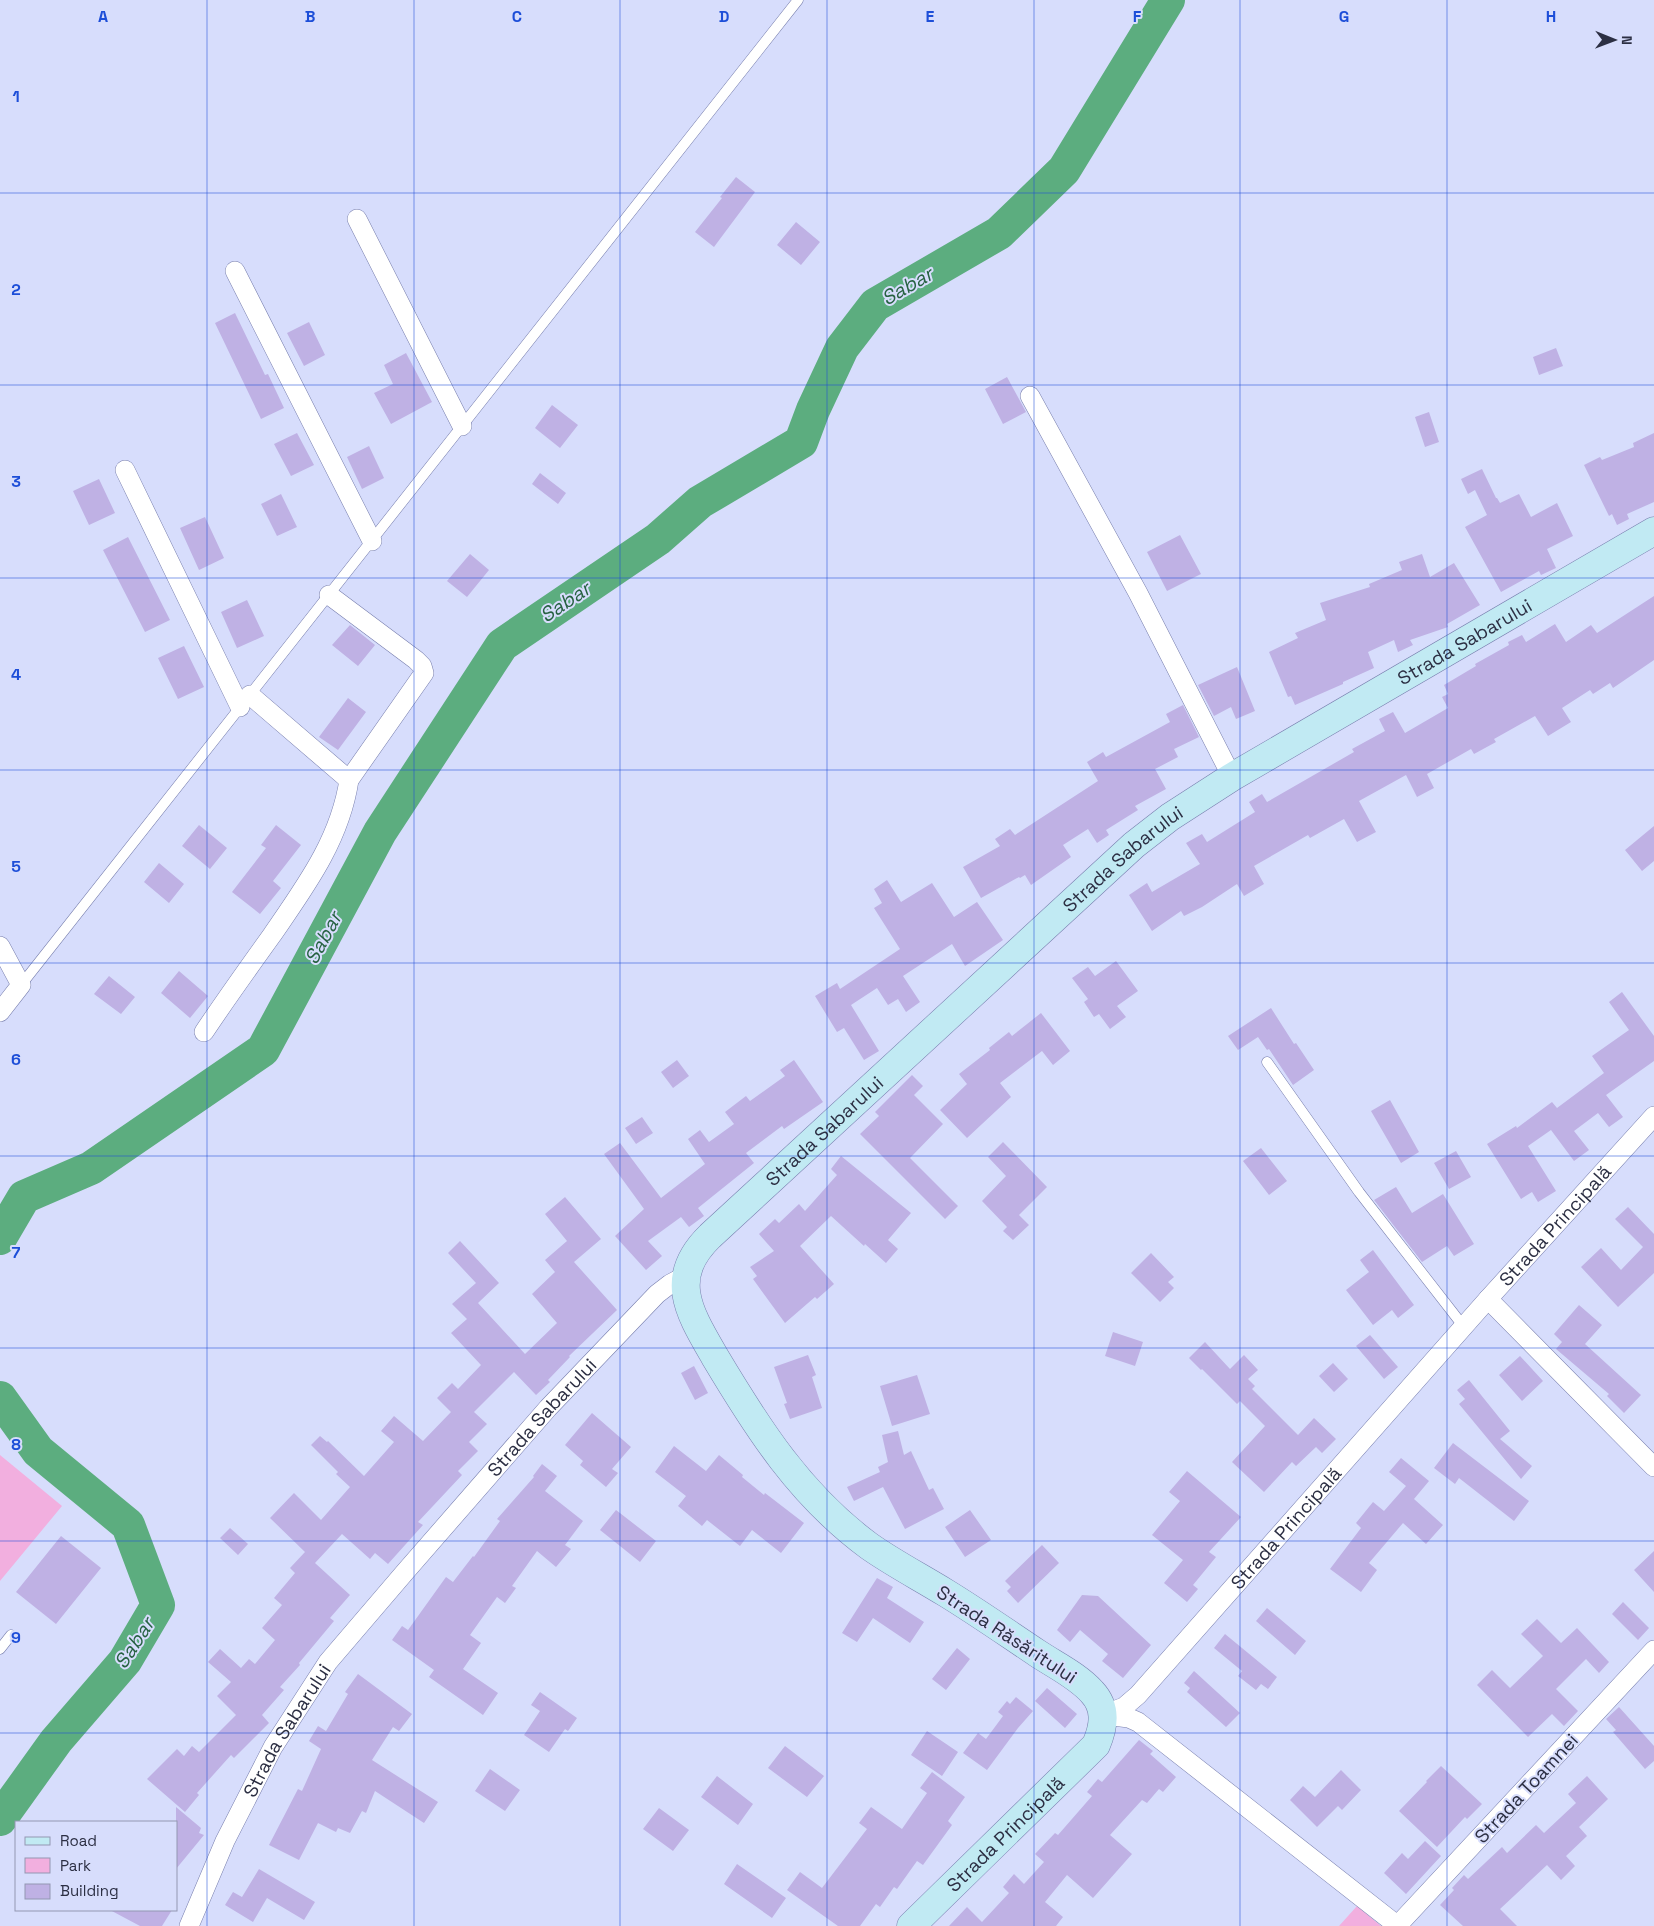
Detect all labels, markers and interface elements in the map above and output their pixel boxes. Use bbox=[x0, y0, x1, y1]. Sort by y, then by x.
text: A bbox=[98, 6, 108, 27]
text: B bbox=[305, 6, 315, 27]
text: C bbox=[512, 6, 522, 27]
text: D bbox=[719, 6, 729, 27]
text: E bbox=[926, 6, 935, 27]
text: F bbox=[1133, 6, 1142, 27]
text: G bbox=[1339, 6, 1349, 27]
text: H bbox=[1546, 6, 1556, 27]
north arrow bbox=[1589, 15, 1639, 65]
text: N bbox=[1618, 35, 1636, 45]
text: 1 bbox=[12, 86, 20, 107]
water label: Sabar bbox=[876, 260, 940, 311]
text: 2 bbox=[11, 279, 21, 300]
text: 3 bbox=[11, 471, 21, 492]
water label: Sabar bbox=[535, 574, 597, 628]
street label: Strada Sabarului bbox=[1393, 593, 1536, 691]
text: 4 bbox=[11, 664, 21, 685]
street label: Strada Sabarului bbox=[1057, 800, 1188, 918]
text: 5 bbox=[11, 856, 21, 877]
water label: Sabar bbox=[298, 905, 349, 969]
text: 6 bbox=[11, 1049, 21, 1070]
street label: Strada Sabarului bbox=[760, 1071, 889, 1192]
street label: Strada Principală bbox=[1494, 1159, 1617, 1292]
text: 7 bbox=[12, 1242, 21, 1263]
street label: Strada Sabarului bbox=[482, 1353, 602, 1482]
text: 8 bbox=[11, 1434, 21, 1455]
street label: Strada Principală bbox=[1225, 1462, 1347, 1595]
street label: Strada Răsăritului bbox=[932, 1580, 1082, 1689]
water label: Sabar bbox=[108, 1611, 161, 1673]
text: 9 bbox=[11, 1627, 21, 1648]
street label: Strada Sabarului bbox=[237, 1659, 337, 1802]
street label: Strada Toamnei bbox=[1469, 1728, 1584, 1849]
street label: Strada Principală bbox=[941, 1771, 1070, 1897]
legend bbox=[15, 1821, 178, 1911]
text: Road bbox=[60, 1831, 97, 1850]
text: Park bbox=[60, 1856, 91, 1875]
text: Building bbox=[60, 1881, 119, 1900]

